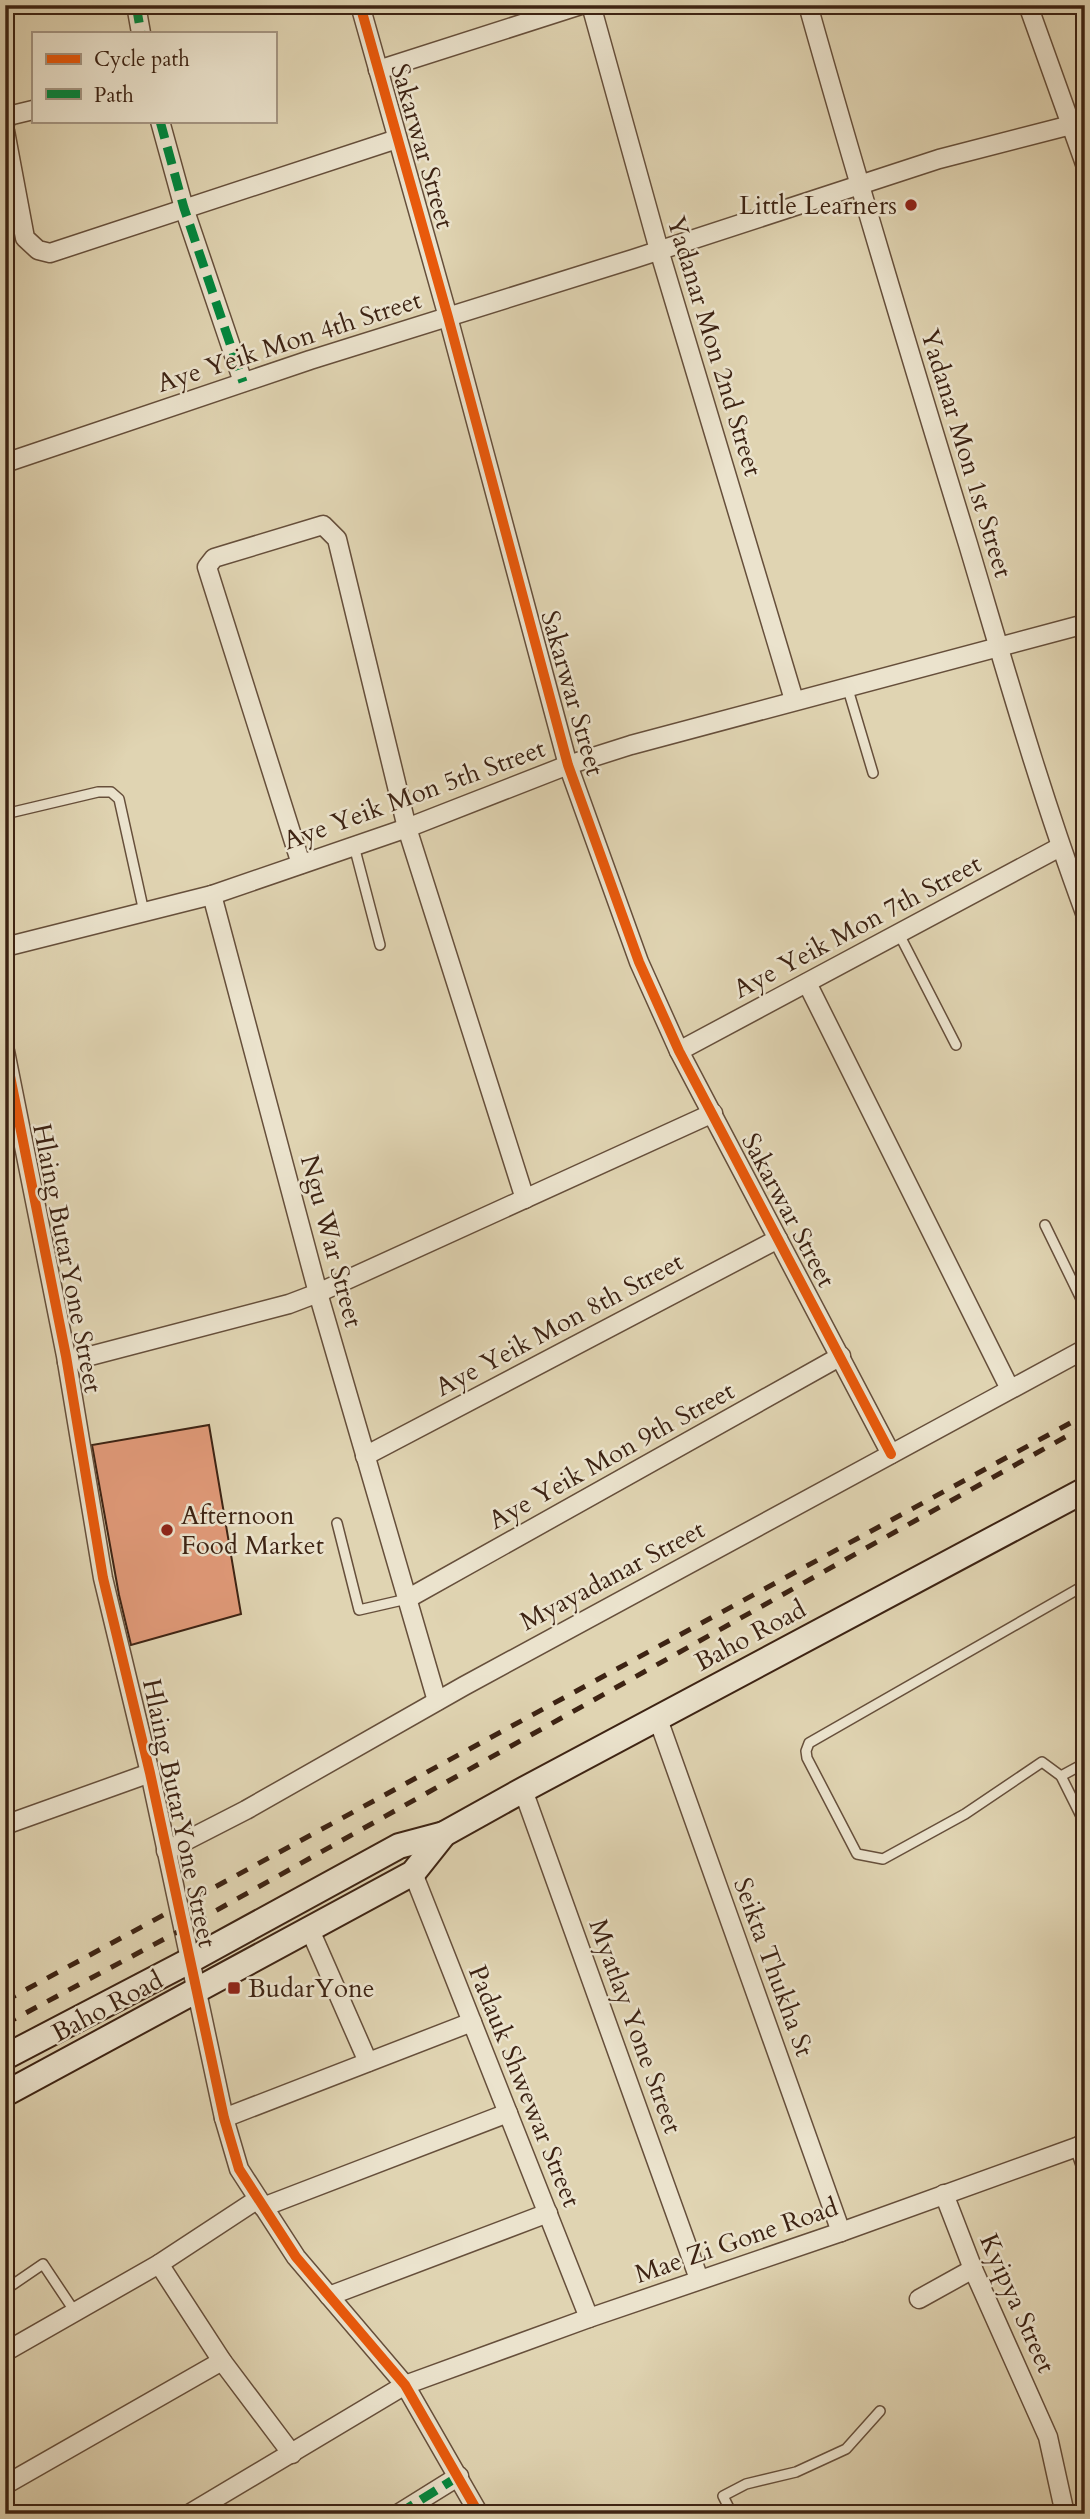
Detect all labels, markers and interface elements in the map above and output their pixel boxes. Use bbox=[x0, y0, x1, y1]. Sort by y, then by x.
legend bbox=[32, 32, 276, 122]
text: Cycle path bbox=[94, 45, 190, 74]
street label: Sakarwar Street bbox=[382, 60, 463, 233]
text: Path bbox=[94, 81, 134, 110]
place label: Little Learners bbox=[739, 188, 897, 223]
marker: Little Learners bbox=[903, 197, 919, 213]
street label: Yadanar Mon 2nd Street bbox=[658, 212, 771, 480]
street label: Aye Yeik Mon 4th Street bbox=[152, 282, 426, 401]
street label: Yadanar Mon 1st Street bbox=[912, 325, 1021, 582]
street label: Sakarwar Street bbox=[532, 607, 613, 780]
street label: Aye Yeik Mon 5th Street bbox=[278, 731, 550, 858]
street label: Aye Yeik Mon 7th Street bbox=[727, 846, 987, 1007]
street label: Hlaing ButarYone Street bbox=[24, 1120, 111, 1396]
street label: Sakarwar Street bbox=[733, 1127, 844, 1294]
street label: Ngu War Street bbox=[292, 1151, 371, 1331]
street label: Aye Yeik Mon 8th Street bbox=[429, 1244, 689, 1405]
street label: Aye Yeik Mon 9th Street bbox=[482, 1373, 740, 1538]
place label: Afternoon Food Market bbox=[181, 1498, 324, 1563]
street label: Myayadanar Street bbox=[514, 1512, 711, 1639]
marker: Afternoon Food Market bbox=[159, 1522, 175, 1538]
street label: Baho Road bbox=[688, 1591, 812, 1679]
street label: Hlaing ButarYone Street bbox=[134, 1676, 225, 1951]
street label: Seikta Thukha St bbox=[725, 1873, 822, 2061]
street label: Myatlay Yone Street bbox=[580, 1914, 691, 2138]
street label: Padauk Shwewar Street bbox=[460, 1960, 589, 2212]
street label: Baho Road bbox=[45, 1962, 169, 2050]
place label: BudarYone bbox=[248, 1971, 375, 2006]
marker: BudarYone bbox=[226, 1980, 242, 1996]
street label: Mae Zi Gone Road bbox=[630, 2189, 843, 2292]
street label: Kyipya Street bbox=[971, 2228, 1064, 2378]

